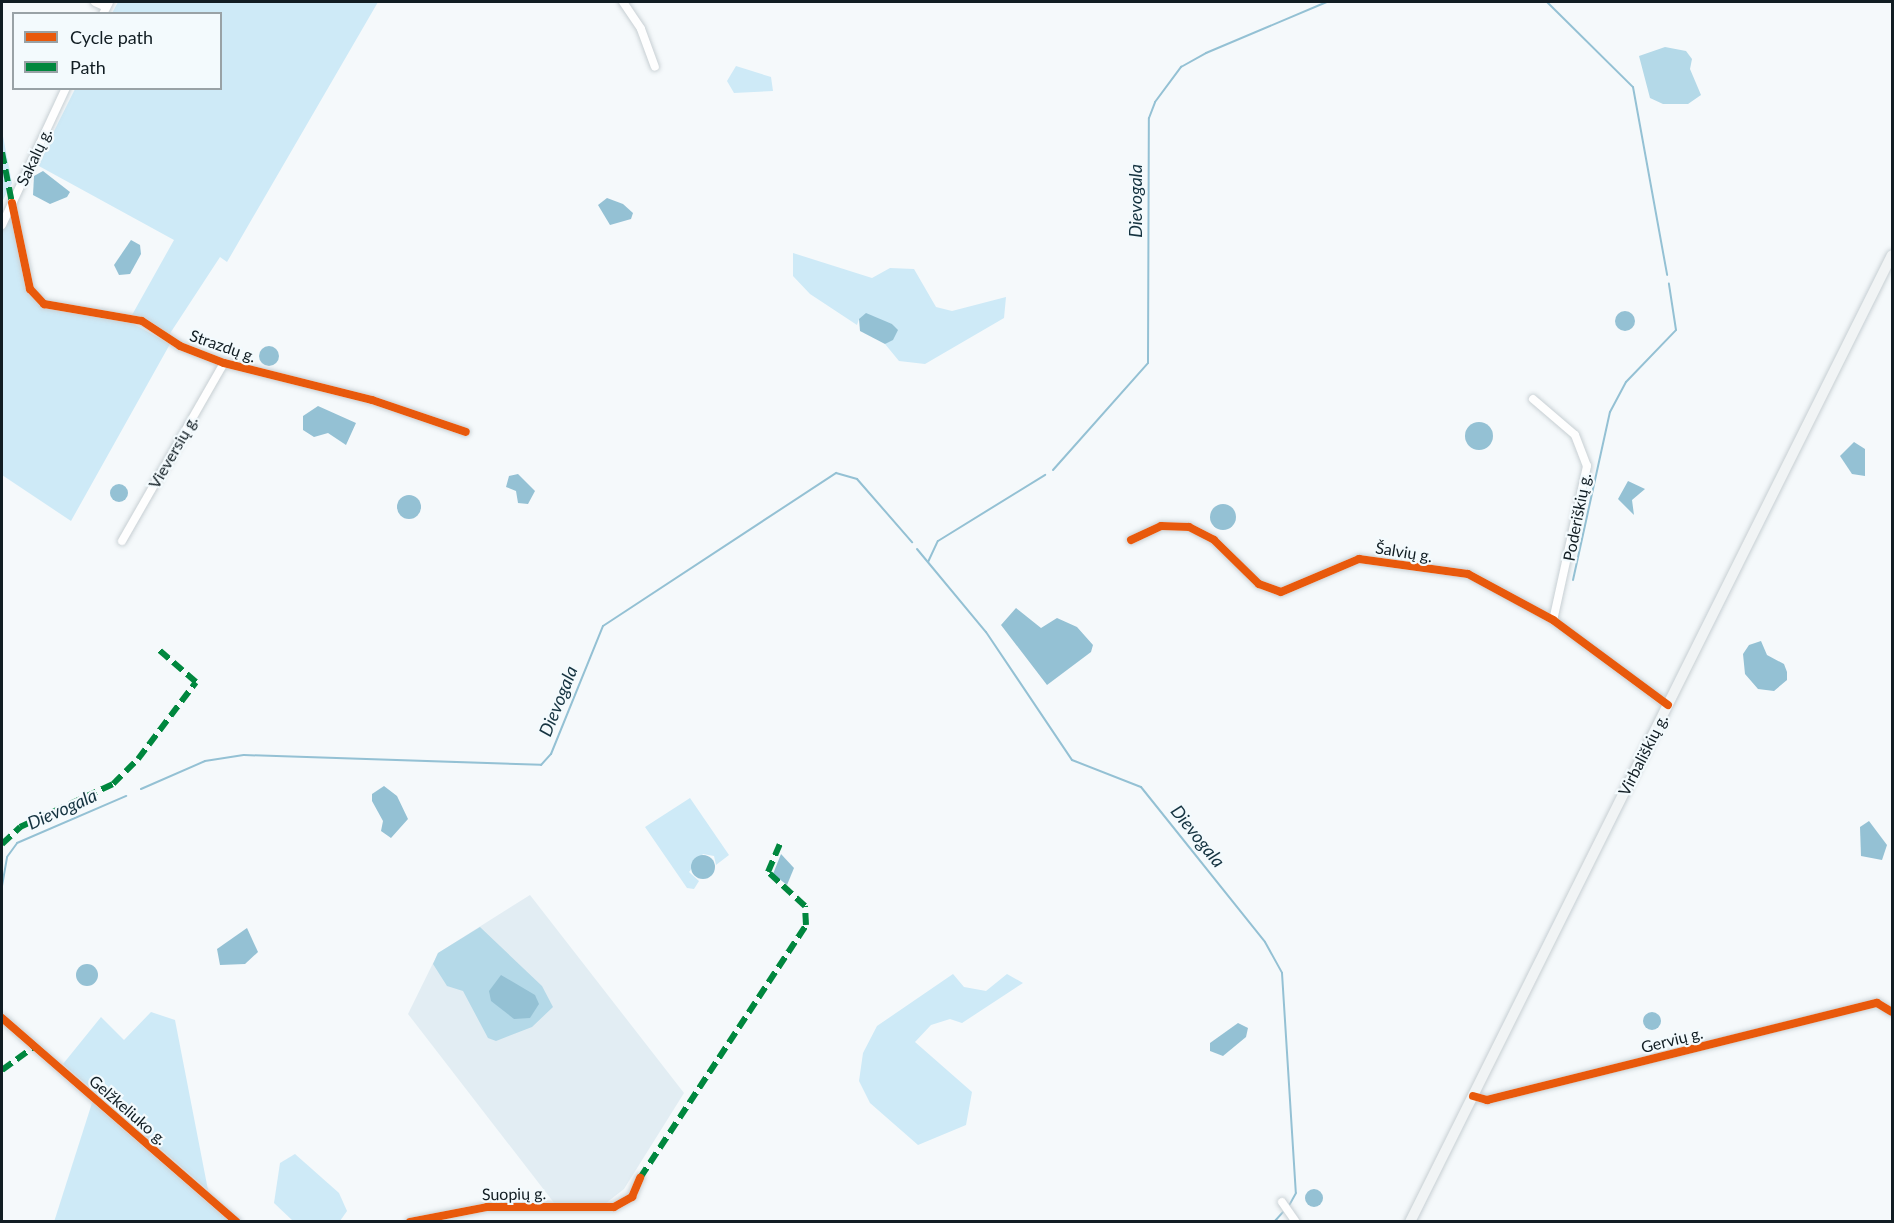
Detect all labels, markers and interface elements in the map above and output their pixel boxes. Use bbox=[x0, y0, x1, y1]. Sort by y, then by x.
legend bbox=[12, 12, 222, 90]
text: Cycle path bbox=[70, 26, 153, 48]
text: Path bbox=[70, 56, 106, 78]
street label: Sakalų g. bbox=[12, 125, 56, 189]
water label: Dievogala bbox=[1124, 164, 1146, 238]
street label: Strazdų g. bbox=[187, 326, 259, 366]
street label: Vieversių g. bbox=[144, 412, 202, 492]
street label: Poderiškių g. bbox=[1559, 471, 1595, 563]
street label: Šalvių g. bbox=[1374, 538, 1434, 566]
water label: Dievogala bbox=[534, 663, 582, 739]
street label: Virbališkių g. bbox=[1614, 711, 1672, 799]
water label: Dievogala bbox=[24, 784, 100, 834]
water label: Dievogala bbox=[1166, 801, 1230, 871]
street label: Gervių g. bbox=[1639, 1023, 1705, 1057]
street label: Gelžkeliuko g. bbox=[85, 1071, 171, 1149]
street label: Suopių g. bbox=[482, 1184, 546, 1204]

